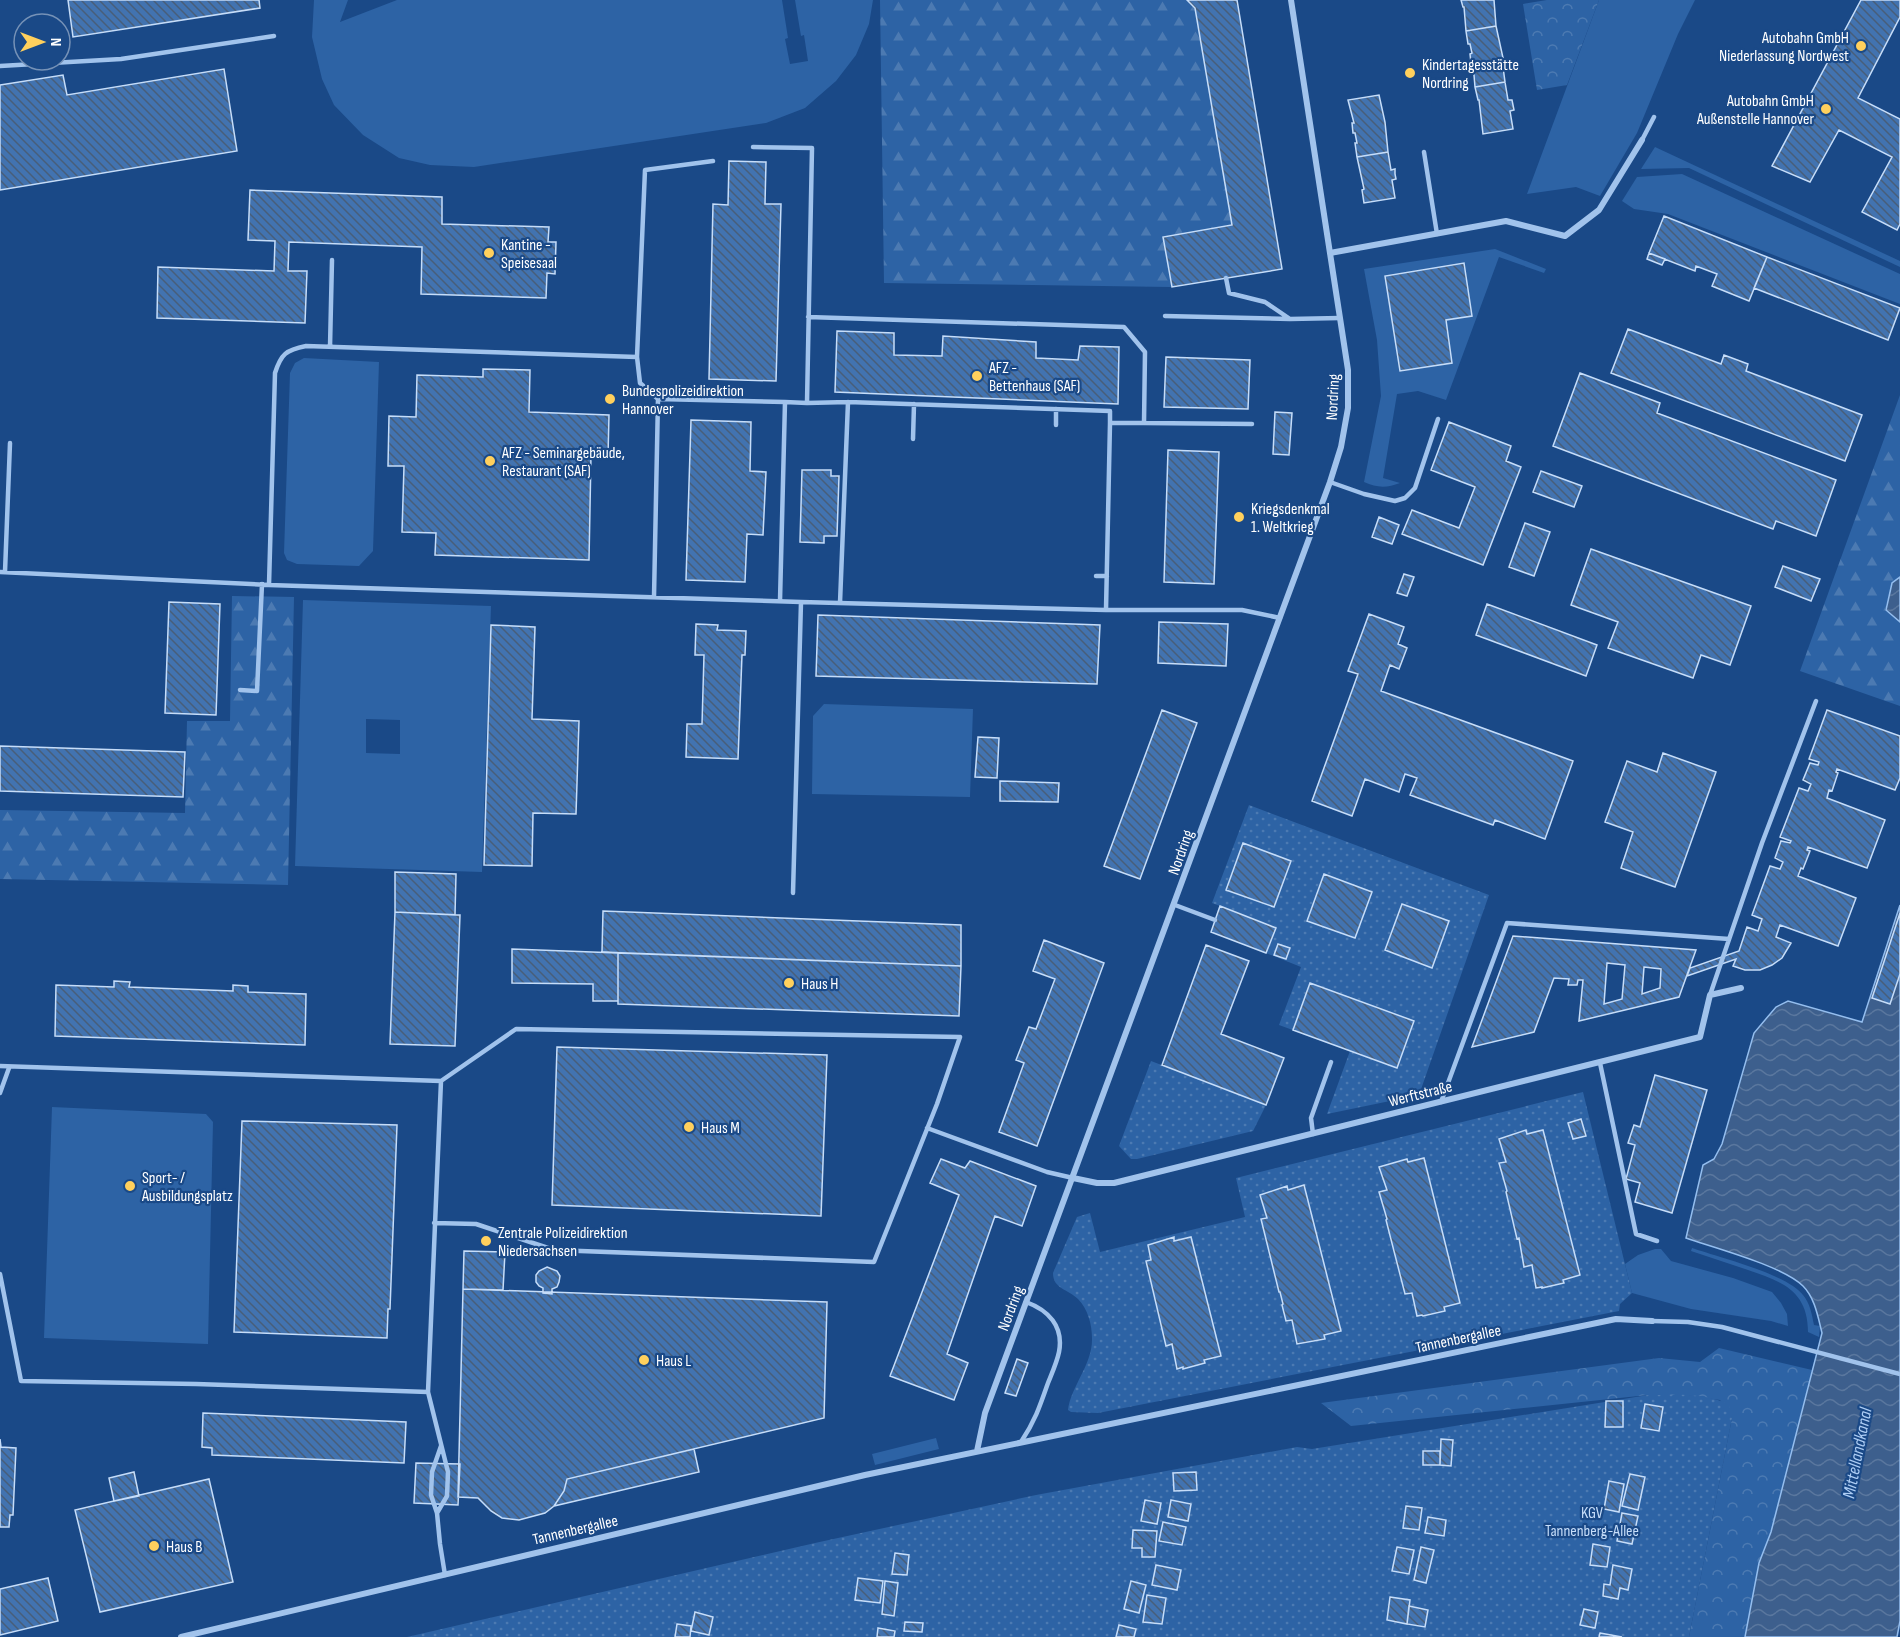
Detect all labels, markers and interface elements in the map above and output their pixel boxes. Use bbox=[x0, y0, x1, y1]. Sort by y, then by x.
north arrow bbox=[12, 12, 72, 72]
place label: Autobahn GmbH Niederlassung Nordwest bbox=[1719, 29, 1849, 66]
text: N bbox=[46, 38, 65, 46]
marker: Autobahn GmbH Niederlassung Nordwest bbox=[1854, 39, 1868, 53]
place label: Kindertagesstätte Nordring bbox=[1422, 56, 1519, 93]
marker: Kindertagesstätte Nordring bbox=[1403, 66, 1417, 80]
place label: Autobahn GmbH Außenstelle Hannover bbox=[1696, 92, 1814, 129]
marker: Autobahn GmbH Außenstelle Hannover bbox=[1819, 102, 1833, 116]
place label: Kantine - Speisesaal bbox=[501, 236, 557, 273]
marker: Kantine - Speisesaal bbox=[482, 246, 496, 260]
place label: AFZ - Bettenhaus (SAF) bbox=[988, 359, 1080, 396]
marker: AFZ - Bettenhaus (SAF) bbox=[970, 369, 984, 383]
street label: Nordring bbox=[1323, 373, 1344, 421]
place label: Bundespolizeidirektion Hannover bbox=[622, 382, 744, 419]
marker: Bundespolizeidirektion Hannover bbox=[603, 392, 617, 406]
place label: AFZ - Seminargebäude, Restaurant (SAF) bbox=[501, 444, 625, 481]
marker: AFZ - Seminargebäude, Restaurant (SAF) bbox=[483, 454, 497, 468]
place label: Kriegsdenkmal 1. Weltkrieg bbox=[1251, 500, 1330, 537]
marker: Kriegsdenkmal 1. Weltkrieg bbox=[1232, 510, 1246, 524]
street label: Nordring bbox=[1165, 827, 1198, 878]
place label: Haus H bbox=[801, 975, 838, 994]
marker: Haus H bbox=[782, 976, 796, 990]
street label: Werftstraße bbox=[1387, 1077, 1454, 1112]
place label: Haus M bbox=[701, 1119, 740, 1138]
marker: Haus M bbox=[682, 1120, 696, 1134]
place label: Sport- / Ausbildungsplatz bbox=[141, 1169, 233, 1206]
marker: Sport- / Ausbildungsplatz bbox=[123, 1179, 137, 1193]
place label: Zentrale Polizeidirektion Niedersachsen bbox=[498, 1224, 628, 1261]
marker: Zentrale Polizeidirektion Niedersachsen bbox=[479, 1234, 493, 1248]
street label: Nordring bbox=[994, 1283, 1029, 1334]
street label: Tannenbergallee bbox=[1414, 1321, 1503, 1358]
place label: Haus L bbox=[656, 1352, 691, 1371]
marker: Haus L bbox=[637, 1353, 651, 1367]
water label: Mittellandkanal bbox=[1838, 1405, 1877, 1500]
park label: KGV Tannenberg-Allee bbox=[1545, 1504, 1639, 1541]
street label: Tannenbergallee bbox=[531, 1511, 620, 1549]
place label: Haus B bbox=[166, 1538, 202, 1557]
marker: Haus B bbox=[147, 1539, 161, 1553]

